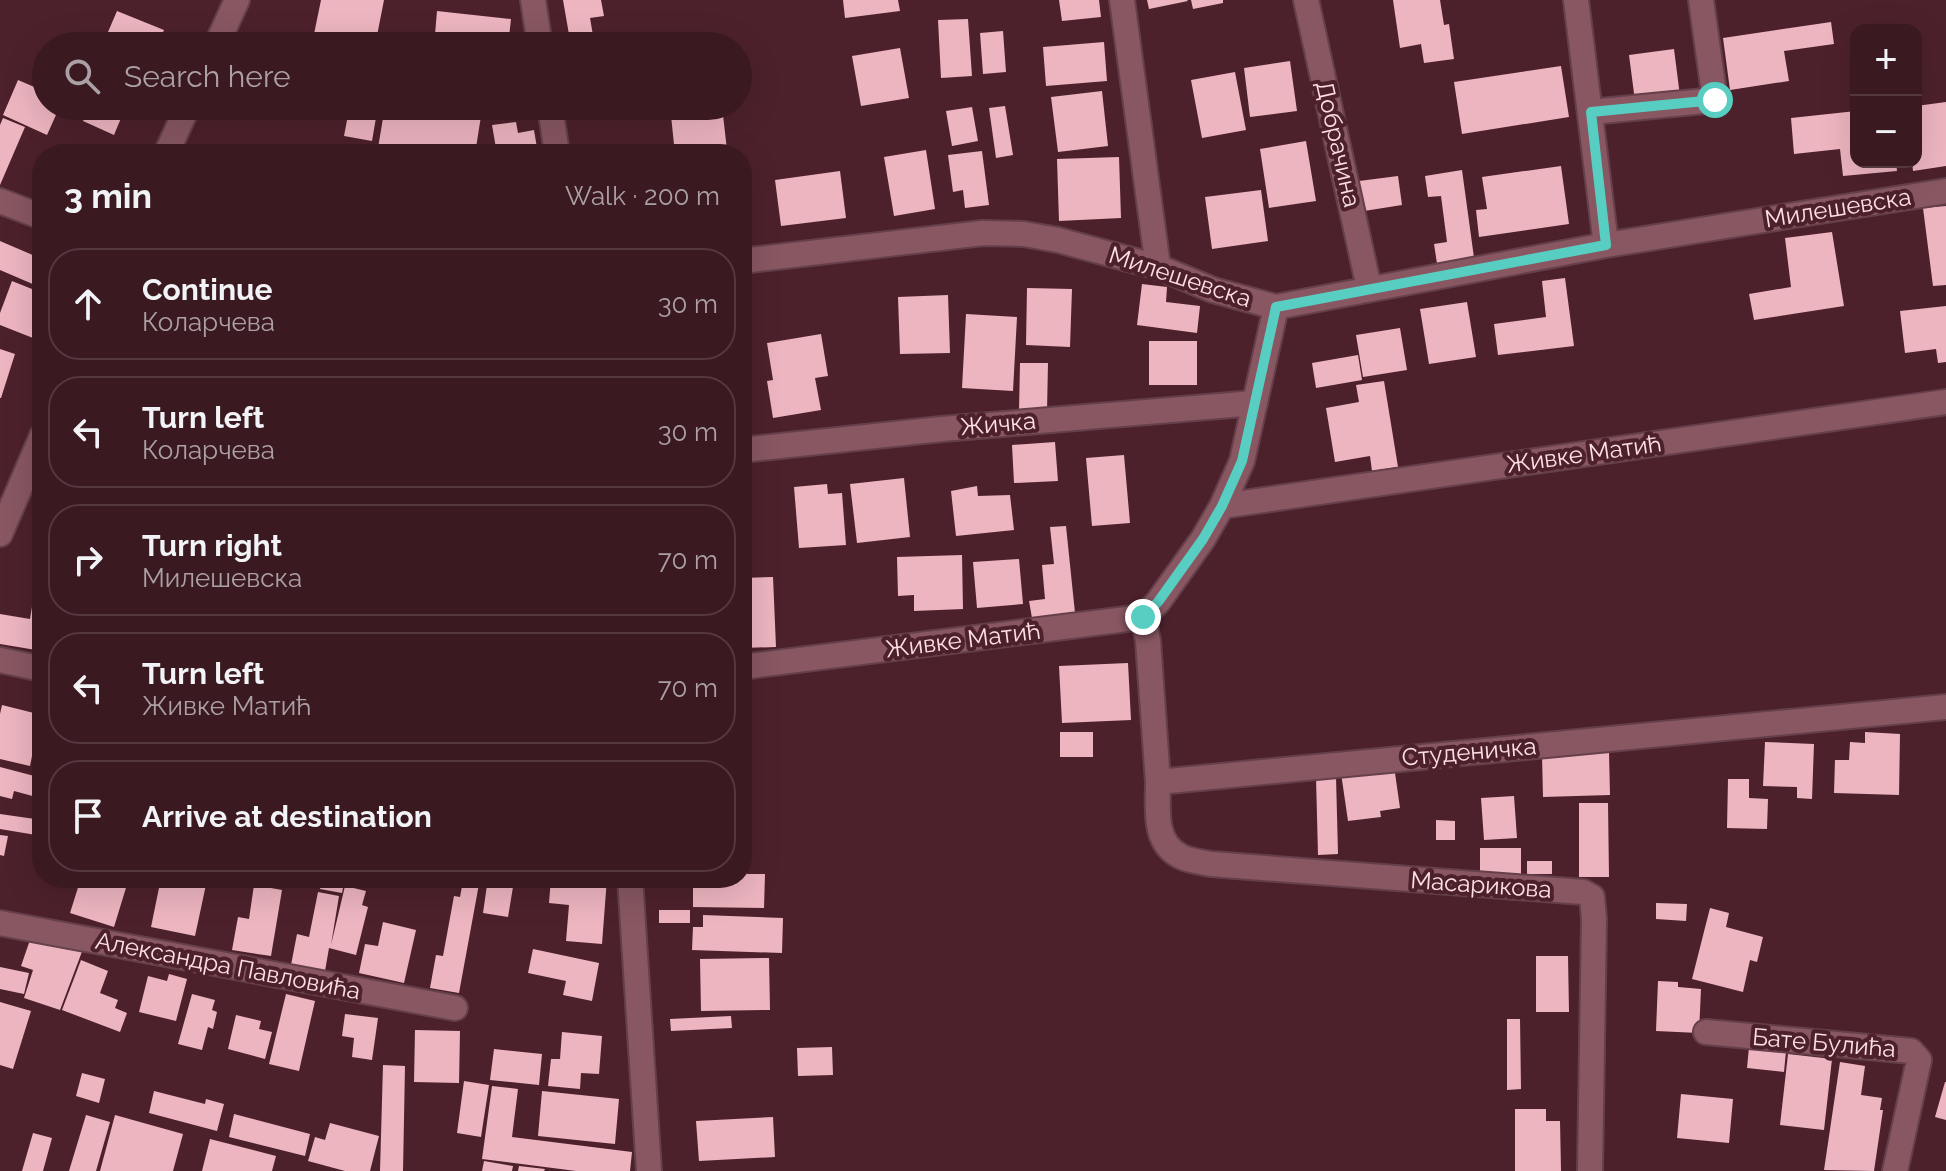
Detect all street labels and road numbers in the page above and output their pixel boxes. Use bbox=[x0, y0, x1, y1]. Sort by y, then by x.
street label: Добрачина bbox=[1310, 78, 1367, 210]
street label: Милешевска bbox=[1763, 182, 1913, 233]
street label: Милешевска bbox=[1105, 240, 1255, 313]
street label: Жичка bbox=[959, 406, 1037, 441]
street label: Живке Матић bbox=[1505, 428, 1663, 479]
street label: Живке Матић bbox=[884, 616, 1042, 663]
street label: Студеничка bbox=[1400, 731, 1538, 772]
street label: Масарикова bbox=[1410, 865, 1553, 904]
street label: Александра Павловића bbox=[93, 926, 363, 1005]
street label: Бате Булића bbox=[1751, 1022, 1897, 1063]

